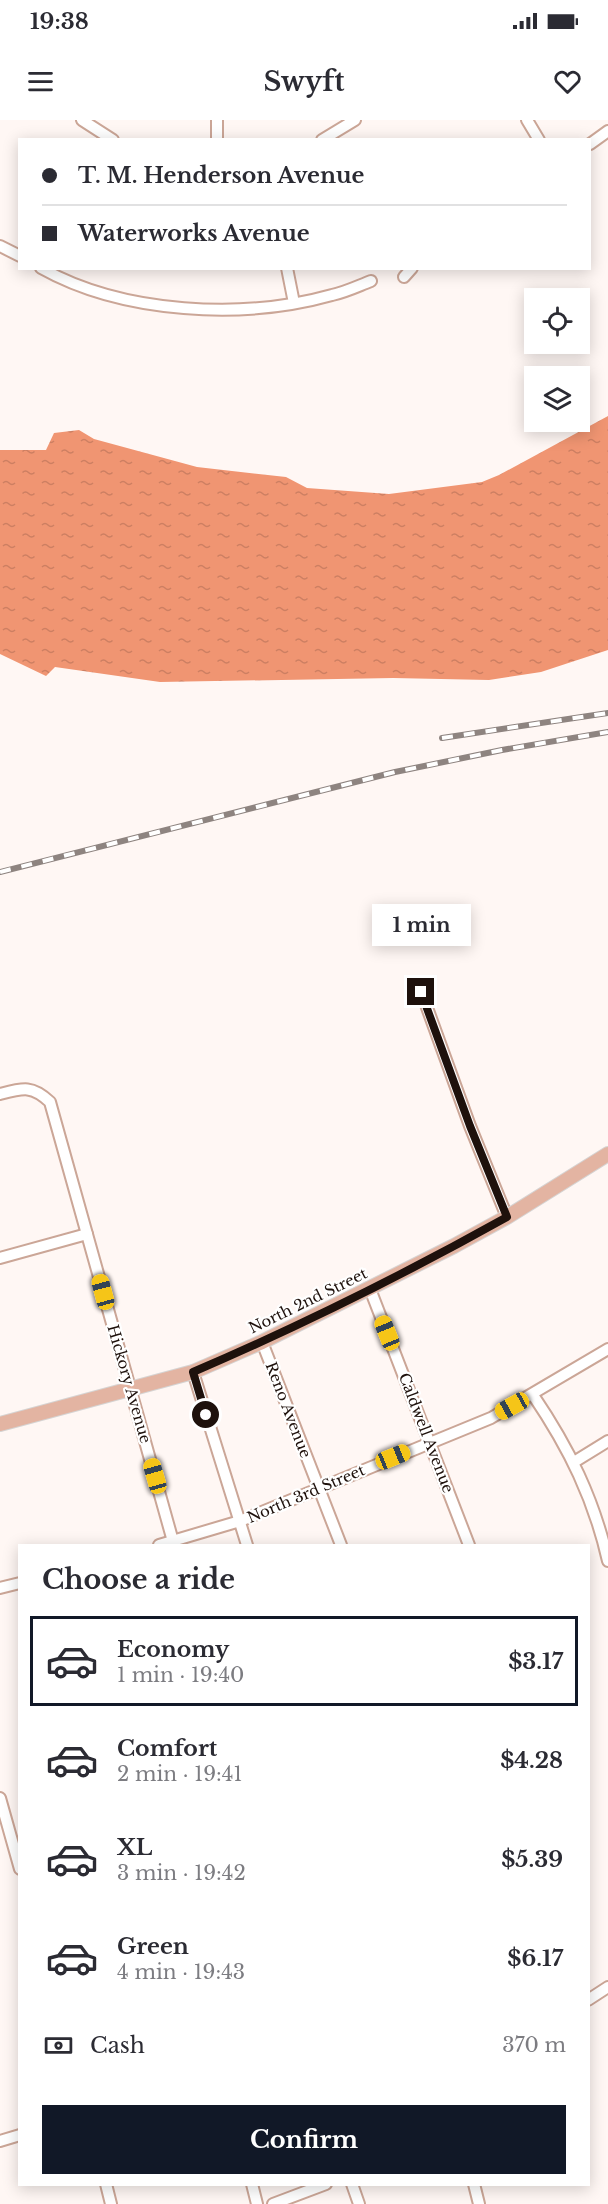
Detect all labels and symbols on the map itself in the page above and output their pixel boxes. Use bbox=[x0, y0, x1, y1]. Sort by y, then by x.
callout: 1 min bbox=[372, 905, 470, 947]
route end bbox=[407, 978, 434, 1005]
street label: North 2nd Street bbox=[245, 1263, 370, 1337]
car bbox=[90, 1272, 116, 1312]
car bbox=[372, 1313, 402, 1353]
street label: Hickory Avenue bbox=[103, 1322, 156, 1445]
street label: Reno Avenue bbox=[261, 1359, 315, 1461]
street label: Caldwell Avenue bbox=[395, 1370, 458, 1495]
car bbox=[492, 1389, 532, 1423]
route start bbox=[192, 1401, 219, 1428]
car bbox=[373, 1442, 413, 1472]
car bbox=[141, 1456, 169, 1496]
street label: North 3rd Street bbox=[244, 1460, 368, 1527]

